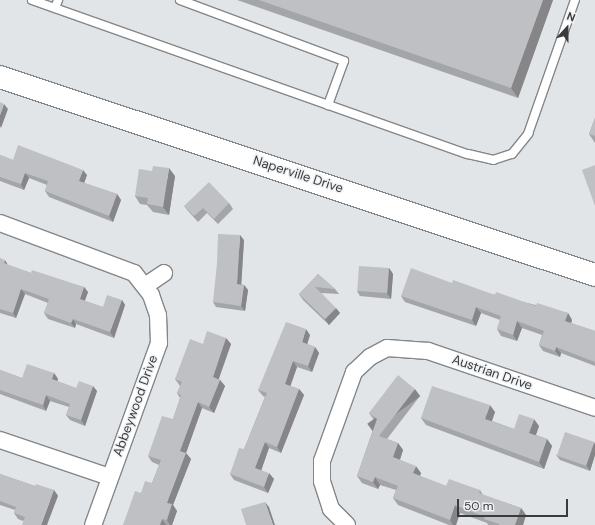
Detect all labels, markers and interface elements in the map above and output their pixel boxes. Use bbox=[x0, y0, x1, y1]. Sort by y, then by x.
north arrow bbox=[547, 8, 587, 48]
text: N bbox=[565, 9, 578, 25]
street label: Naperville Drive bbox=[251, 153, 345, 197]
street label: Austrian Drive bbox=[450, 352, 534, 394]
street label: Abbeywood Drive bbox=[110, 353, 162, 459]
scale bar bbox=[459, 491, 570, 517]
text: 50 m bbox=[464, 498, 493, 514]

